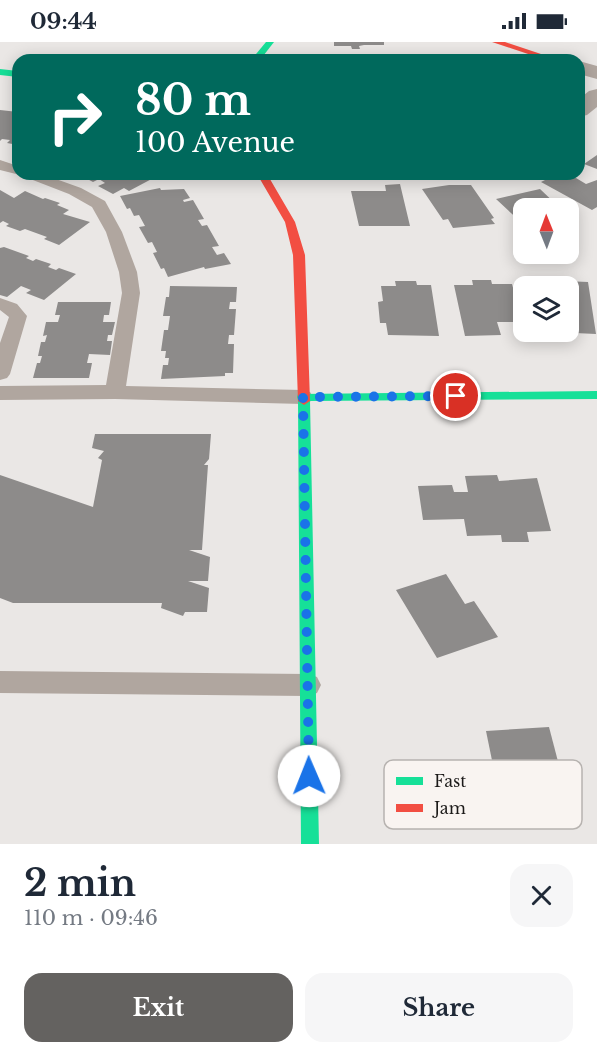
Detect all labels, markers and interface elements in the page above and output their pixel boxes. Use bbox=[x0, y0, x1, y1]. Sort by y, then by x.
text: 09:44 bbox=[30, 8, 97, 35]
text: 80 m bbox=[135, 74, 251, 126]
icon: right bbox=[36, 78, 114, 156]
text: 100 Avenue bbox=[135, 126, 295, 159]
north arrow bbox=[513, 198, 579, 264]
map controls bbox=[513, 198, 579, 342]
button: layers bbox=[513, 276, 579, 342]
pin bbox=[430, 370, 481, 421]
icon: arrive bbox=[439, 379, 472, 412]
position arrow bbox=[277, 744, 341, 808]
legend bbox=[384, 760, 582, 829]
text: Fast bbox=[434, 771, 466, 791]
text: Jam bbox=[432, 798, 466, 818]
text: 2 min bbox=[24, 861, 136, 906]
button: close bbox=[510, 864, 573, 927]
text: 110 m · 09:46 bbox=[24, 906, 158, 930]
button: Exit bbox=[24, 973, 293, 1042]
button: Share bbox=[305, 973, 573, 1042]

